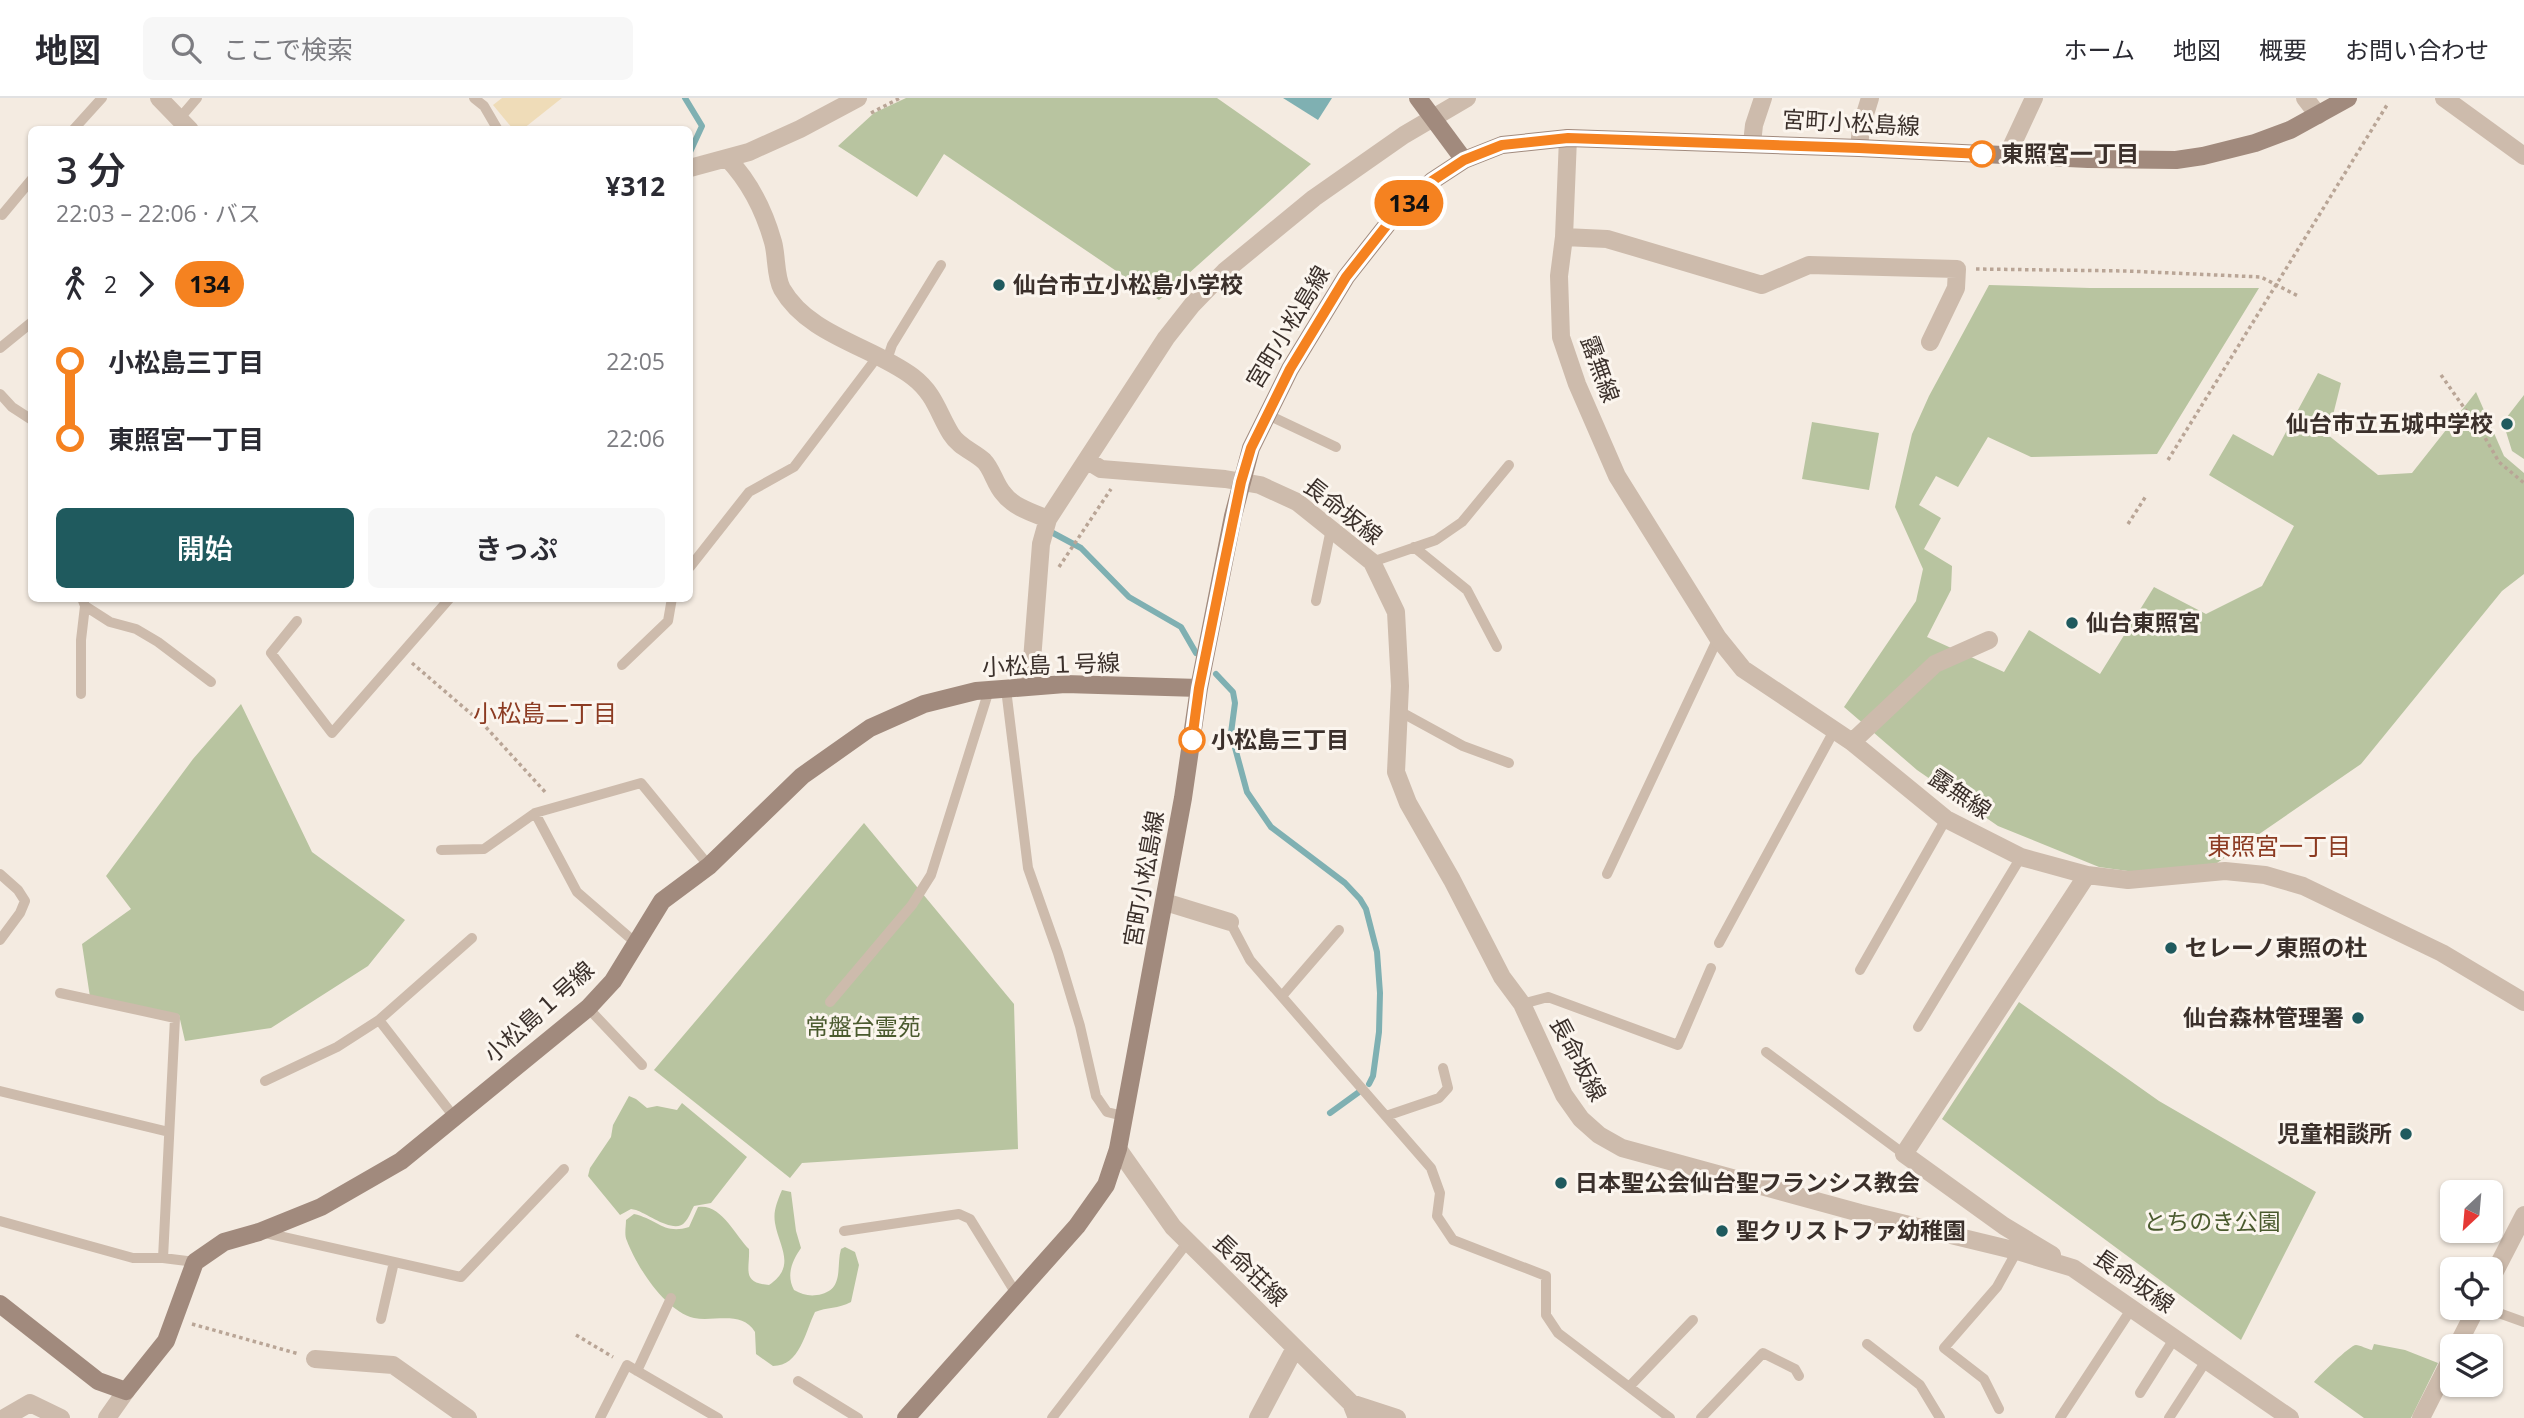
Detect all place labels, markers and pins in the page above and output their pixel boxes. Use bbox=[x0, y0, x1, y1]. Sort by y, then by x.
place label: 東照宮一丁目 bbox=[2001, 137, 2139, 169]
marker: 東照宮一丁目 bbox=[1969, 141, 1995, 167]
place label: 仙台市立小松島小学校 bbox=[1013, 268, 1243, 300]
marker: 仙台市立小松島小学校 bbox=[991, 277, 1007, 293]
place label: 仙台市立五城中学校 bbox=[2286, 407, 2493, 439]
marker: 仙台市立五城中学校 bbox=[2499, 416, 2515, 432]
place label: 仙台東照宮 bbox=[2086, 606, 2201, 638]
marker: 仙台東照宮 bbox=[2064, 615, 2080, 631]
place label: 小松島三丁目 bbox=[1211, 723, 1349, 755]
marker: 小松島三丁目 bbox=[1179, 727, 1205, 753]
place label: セレーノ東照の杜 bbox=[2185, 931, 2368, 963]
marker: セレーノ東照の杜 bbox=[2163, 940, 2179, 956]
place label: 仙台森林管理署 bbox=[2183, 1001, 2344, 1033]
marker: 仙台森林管理署 bbox=[2350, 1010, 2366, 1026]
place label: 児童相談所 bbox=[2277, 1117, 2392, 1149]
marker: 児童相談所 bbox=[2398, 1126, 2414, 1142]
place label: 日本聖公会仙台聖フランシス教会 bbox=[1575, 1166, 1920, 1198]
marker: 日本聖公会仙台聖フランシス教会 bbox=[1553, 1175, 1569, 1191]
place label: 聖クリストファ幼稚園 bbox=[1736, 1214, 1966, 1246]
marker: 聖クリストファ幼稚園 bbox=[1714, 1223, 1730, 1239]

